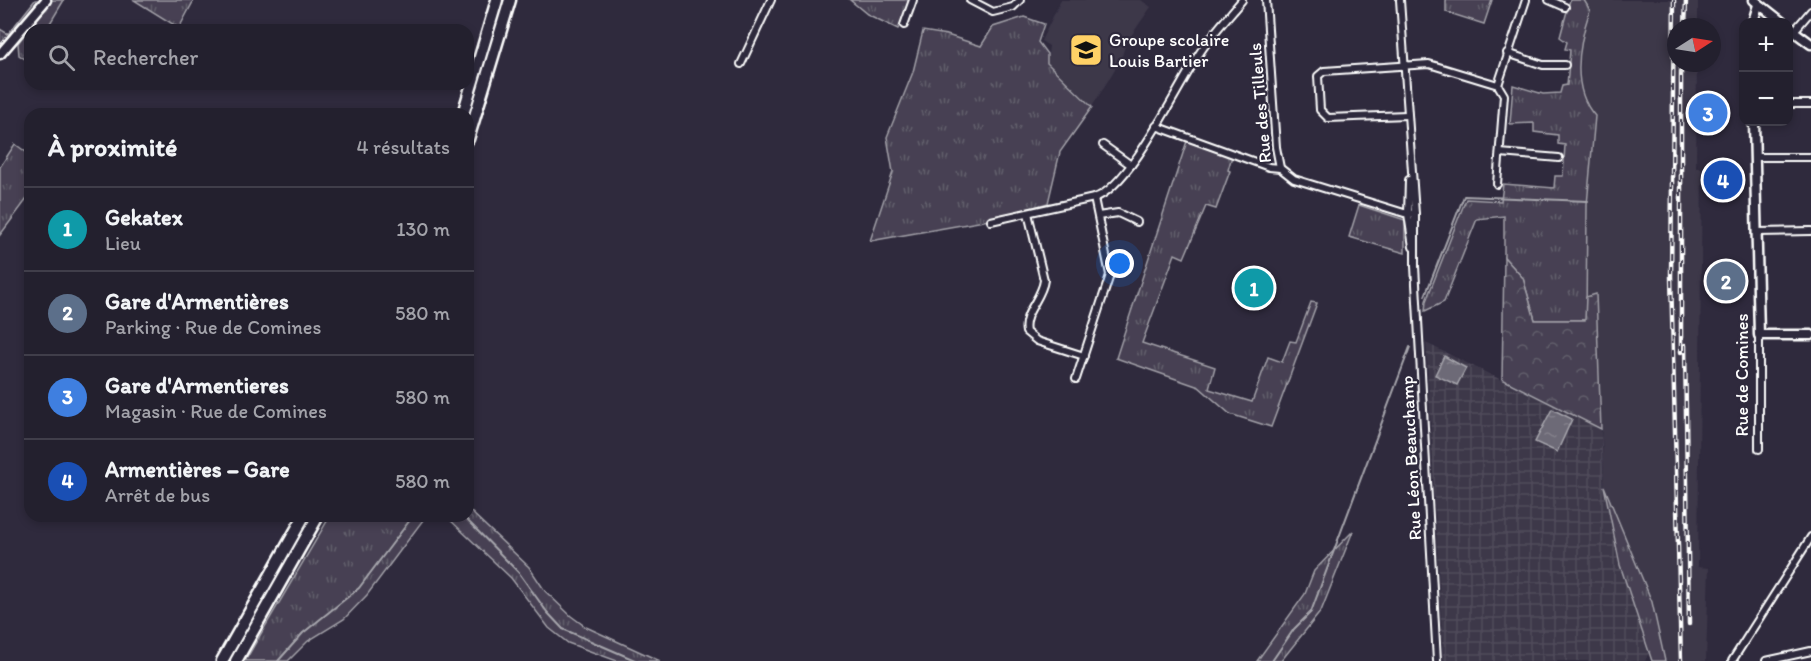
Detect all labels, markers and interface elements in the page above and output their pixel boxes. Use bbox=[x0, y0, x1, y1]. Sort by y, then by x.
north arrow bbox=[1667, 18, 1721, 72]
map controls bbox=[1739, 18, 1793, 126]
button: + bbox=[1739, 18, 1793, 72]
search box bbox=[24, 24, 474, 90]
place label: Groupe scolaire Louis Bartier bbox=[1109, 29, 1229, 72]
school or university icon: Groupe scolaire Louis Bartier bbox=[1068, 32, 1104, 68]
icon: search bbox=[45, 41, 78, 74]
street label: Rue des Tilleuls bbox=[1244, 42, 1276, 164]
text: Rechercher bbox=[93, 44, 198, 71]
button: − bbox=[1739, 72, 1793, 126]
pin: 3 bbox=[1688, 90, 1728, 136]
text: À proximité bbox=[48, 131, 177, 163]
text: 4 résultats bbox=[357, 135, 450, 159]
pin: 4 bbox=[1704, 158, 1742, 202]
text: Gekatex bbox=[105, 204, 183, 231]
text: 1 bbox=[63, 217, 72, 241]
text: 130 m bbox=[396, 217, 450, 241]
text: Lieu bbox=[105, 231, 141, 255]
your location bbox=[1105, 249, 1134, 278]
pin: 2 bbox=[1706, 258, 1746, 304]
pin: 1 bbox=[1234, 266, 1274, 310]
text: Gare d'Armentières bbox=[105, 288, 289, 315]
text: 2 bbox=[62, 301, 73, 325]
text: 580 m bbox=[395, 301, 450, 325]
street label: Rue de Comines bbox=[1731, 314, 1753, 436]
text: Parking · Rue de Comines bbox=[105, 315, 321, 339]
text: Gare d'Armentieres bbox=[105, 372, 289, 399]
street label: Rue Léon Beauchamp bbox=[1396, 375, 1426, 541]
text: 3 bbox=[62, 385, 73, 409]
text: 580 m bbox=[395, 385, 450, 409]
text: Magasin · Rue de Comines bbox=[105, 399, 327, 423]
text: Armentières – Gare bbox=[105, 456, 290, 483]
text: 4 bbox=[61, 469, 74, 493]
text: 580 m bbox=[395, 469, 450, 493]
text: Arrêt de bus bbox=[105, 483, 210, 507]

